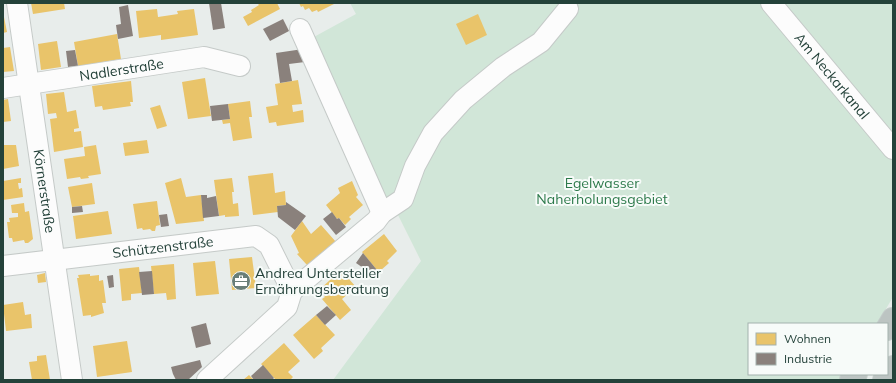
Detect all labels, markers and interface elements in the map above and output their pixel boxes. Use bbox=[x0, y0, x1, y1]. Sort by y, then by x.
street label: Am Neckarkanal bbox=[791, 29, 873, 123]
street label: Nadlerstraße bbox=[78, 54, 165, 85]
street label: Körnerstraße bbox=[29, 148, 59, 234]
park label: Egelwasser Naherholungsgebiet bbox=[536, 174, 668, 208]
street label: Schützenstraße bbox=[111, 232, 214, 262]
place label: Andrea Untersteller Ernährungsberatung bbox=[255, 264, 389, 298]
office icon: Andrea Untersteller Ernährungsberatung bbox=[230, 270, 252, 292]
legend bbox=[748, 323, 888, 375]
text: Wohnen bbox=[784, 331, 831, 346]
text: Industrie bbox=[784, 351, 832, 366]

